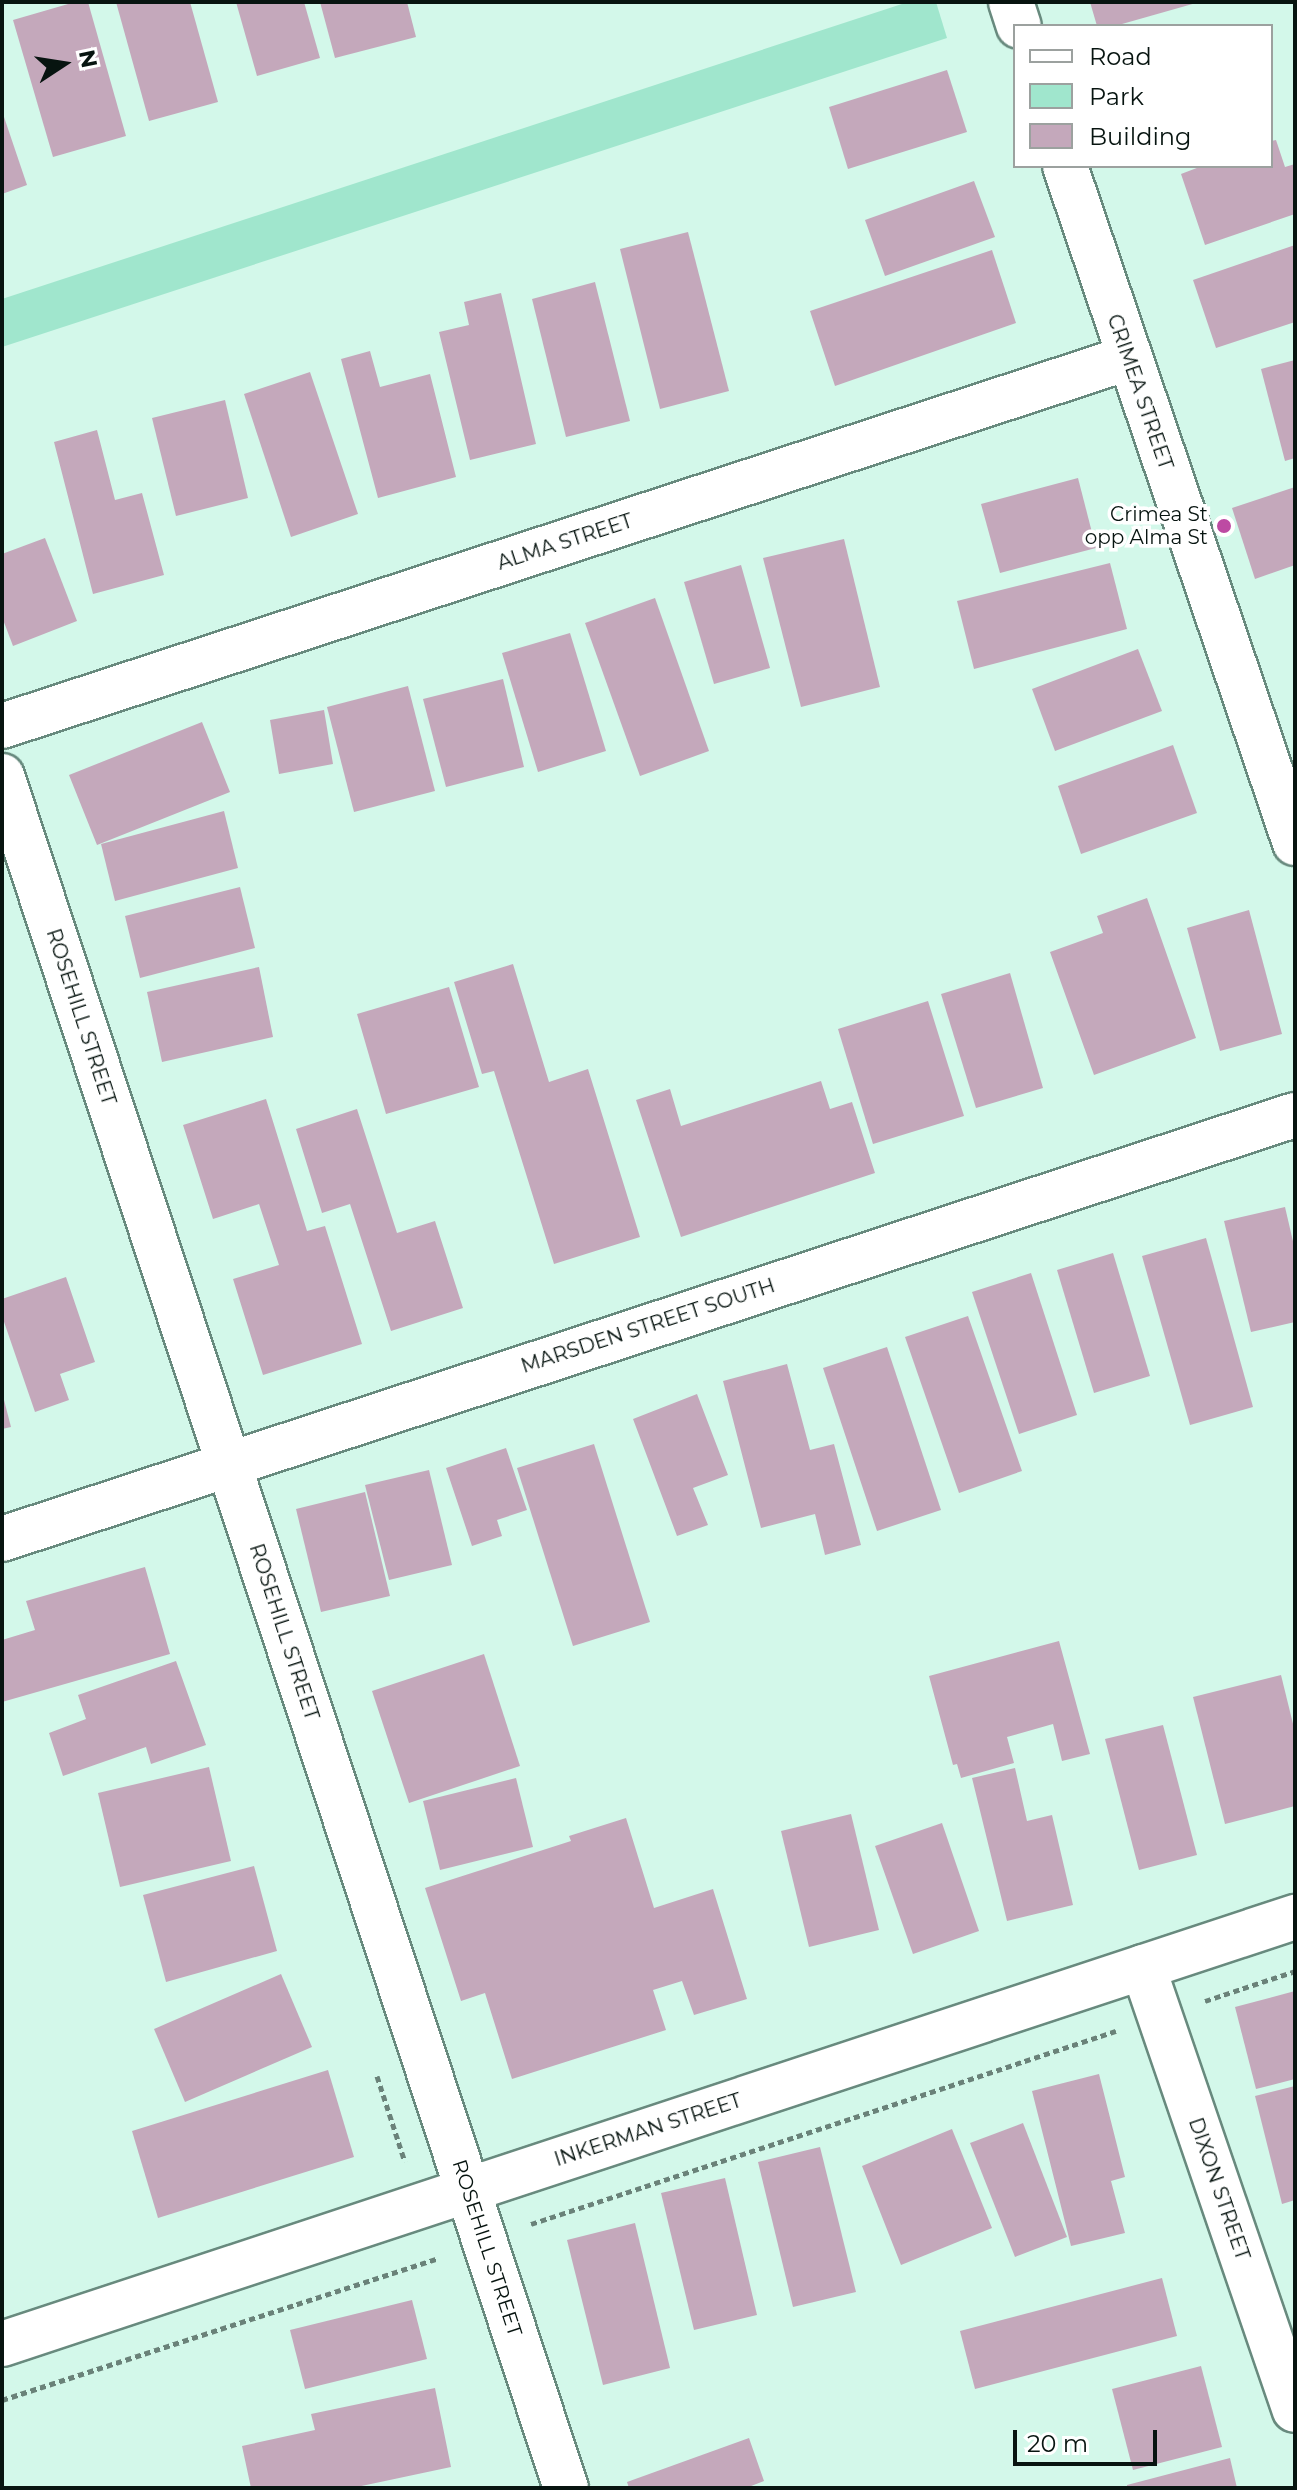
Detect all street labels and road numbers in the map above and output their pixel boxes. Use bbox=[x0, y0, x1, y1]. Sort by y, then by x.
street label: CRIMEA STREET bbox=[1102, 311, 1178, 473]
street label: ALMA STREET bbox=[494, 509, 636, 575]
street label: ROSEHILL STREET bbox=[41, 926, 121, 1108]
street label: MARSDEN STREET SOUTH bbox=[518, 1274, 778, 1378]
street label: ROSEHILL STREET bbox=[244, 1541, 324, 1723]
street label: INKERMAN STREET bbox=[551, 2088, 745, 2172]
street label: DIXON STREET bbox=[1183, 2114, 1255, 2264]
street label: ROSEHILL STREET bbox=[447, 2157, 527, 2339]

